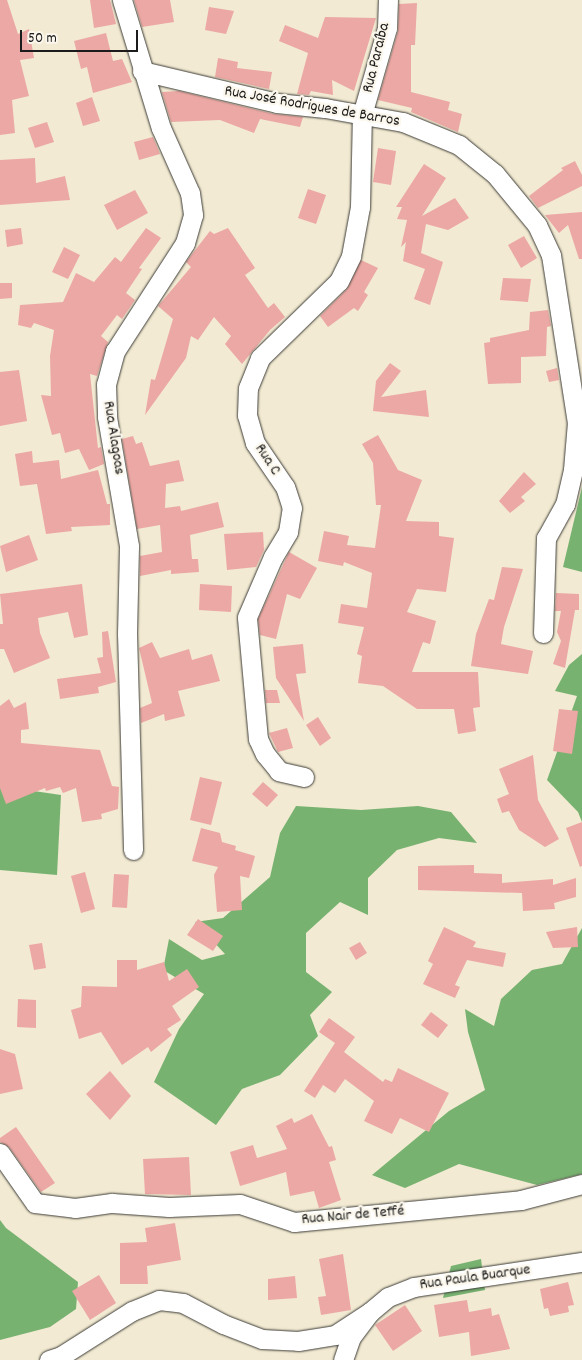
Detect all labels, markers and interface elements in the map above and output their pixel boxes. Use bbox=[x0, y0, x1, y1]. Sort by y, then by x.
scale bar bbox=[22, 20, 140, 52]
street label: Rua Paraíba bbox=[359, 21, 395, 95]
text: 50 m bbox=[28, 28, 57, 50]
street label: Rua José Rodrigues de Barros bbox=[223, 82, 401, 132]
street label: Rua Alagoas bbox=[98, 400, 128, 476]
street label: Rua C bbox=[250, 441, 284, 479]
street label: Rua Nair de Teffé bbox=[301, 1202, 405, 1230]
street label: Rua Paula Buarque bbox=[418, 1261, 532, 1295]

